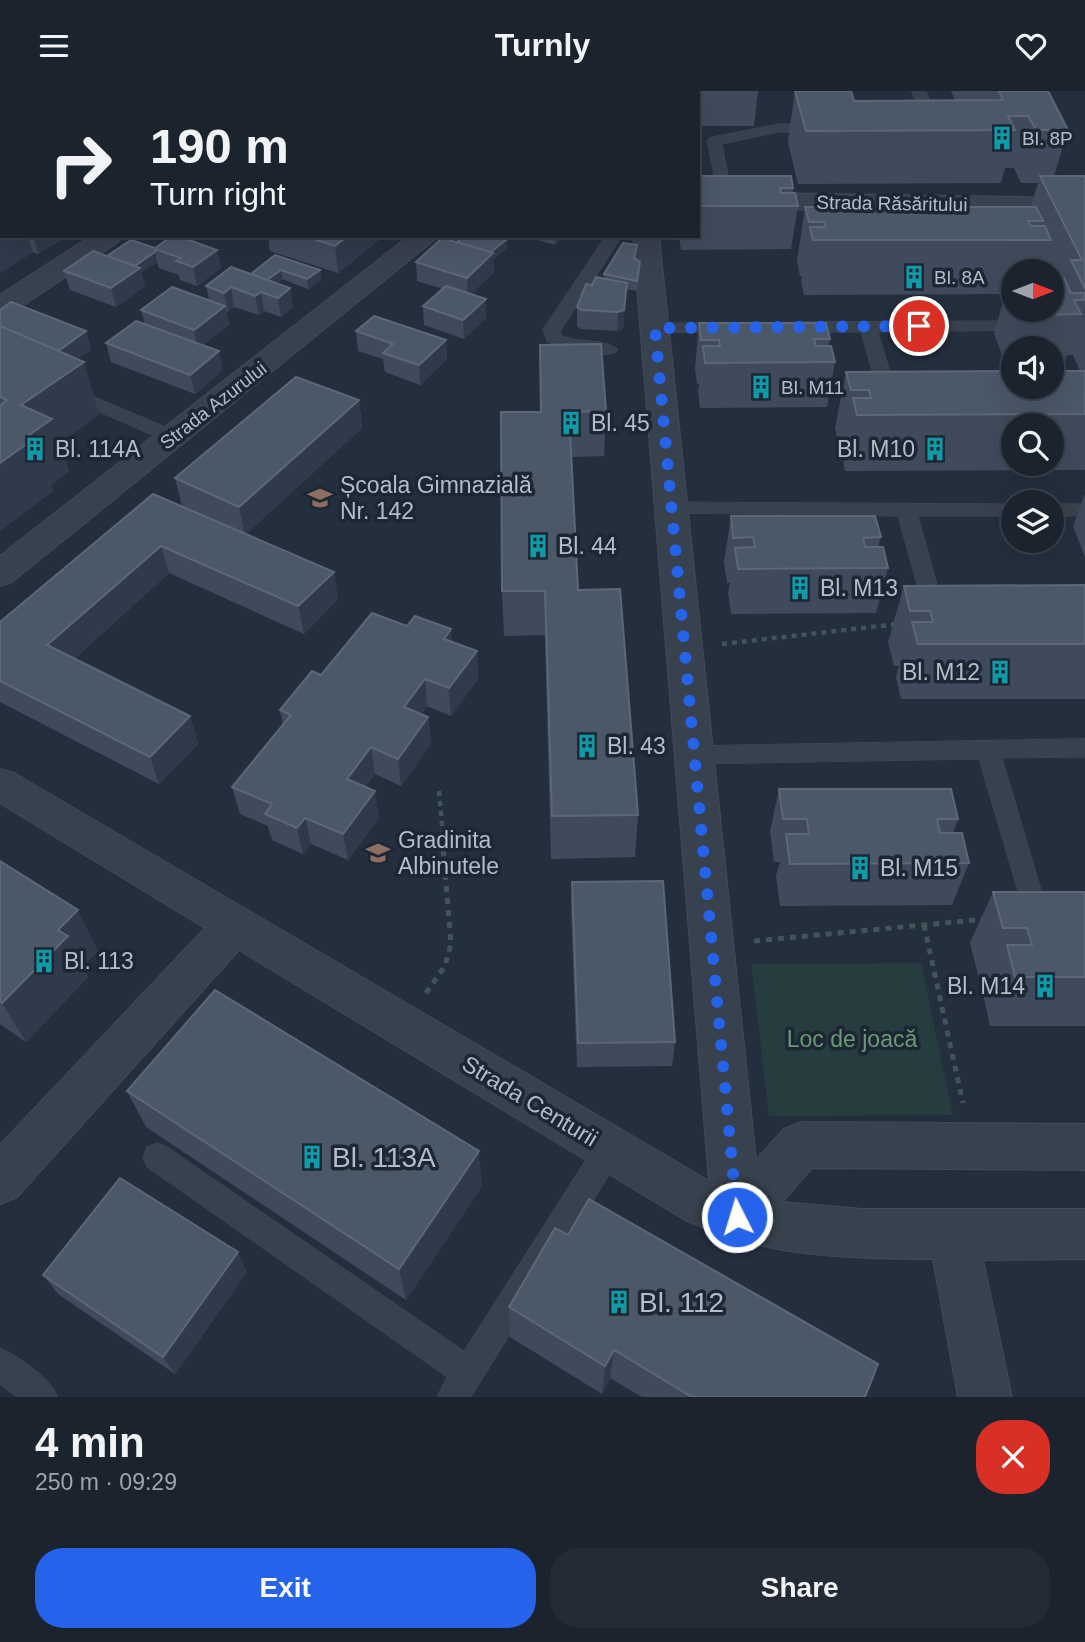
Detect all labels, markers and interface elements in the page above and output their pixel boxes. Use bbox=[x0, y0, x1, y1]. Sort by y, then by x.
icon: menu bbox=[35, 27, 73, 65]
text: Turnly bbox=[495, 27, 590, 63]
icon: heart bbox=[1012, 27, 1050, 65]
icon: right bbox=[35, 119, 126, 210]
text: 190 m bbox=[150, 119, 289, 173]
building icon: Bl. 8P bbox=[988, 124, 1016, 152]
place label: Bl. 8P bbox=[1022, 128, 1073, 149]
text: Turn right bbox=[150, 176, 286, 212]
street label: Strada Răsăritului bbox=[816, 192, 968, 215]
north arrow bbox=[1001, 259, 1064, 322]
map controls bbox=[1001, 259, 1064, 553]
building icon: Bl. 8A bbox=[900, 263, 928, 291]
place label: Bl. 8A bbox=[934, 267, 985, 288]
pin bbox=[889, 296, 949, 356]
icon: arrive bbox=[900, 307, 938, 345]
button: sound bbox=[1001, 336, 1064, 399]
street label: Strada Azurului bbox=[156, 357, 271, 453]
building icon: Bl. M11 bbox=[747, 373, 775, 401]
place label: Bl. M11 bbox=[781, 377, 844, 398]
building icon: Bl. 45 bbox=[557, 409, 585, 437]
place label: Bl. 45 bbox=[591, 410, 650, 436]
button: search bbox=[1001, 413, 1064, 476]
building icon: Bl. 114A bbox=[21, 435, 49, 463]
building icon: Bl. M10 bbox=[921, 435, 949, 463]
place label: Bl. 114A bbox=[55, 436, 141, 462]
place label: Bl. M10 bbox=[837, 436, 915, 462]
place label: Școala Gimnazială Nr. 142 bbox=[340, 472, 532, 524]
school or university icon: Școala Gimnazială Nr. 142 bbox=[306, 484, 334, 512]
button: layers bbox=[1001, 490, 1064, 553]
building icon: Bl. 44 bbox=[524, 532, 552, 560]
place label: Bl. 44 bbox=[558, 533, 617, 559]
building icon: Bl. M13 bbox=[786, 574, 814, 602]
place label: Bl. M13 bbox=[820, 575, 898, 601]
building icon: Bl. M12 bbox=[986, 658, 1014, 686]
place label: Bl. M12 bbox=[902, 659, 980, 685]
building icon: Bl. 43 bbox=[573, 732, 601, 760]
place label: Bl. 43 bbox=[607, 733, 666, 759]
place label: Gradinita Albinutele bbox=[398, 827, 499, 879]
school or university icon: Gradinita Albinutele bbox=[364, 839, 392, 867]
building icon: Bl. M15 bbox=[846, 854, 874, 882]
place label: Bl. M15 bbox=[880, 855, 958, 881]
building icon: Bl. 113 bbox=[30, 947, 58, 975]
place label: Bl. 113 bbox=[64, 948, 134, 974]
building icon: Bl. M14 bbox=[1031, 972, 1059, 1000]
place label: Bl. M14 bbox=[947, 973, 1025, 999]
park label: Loc de joacă bbox=[787, 1026, 917, 1052]
street label: Strada Centurii bbox=[458, 1050, 602, 1152]
place label: Bl. 113A bbox=[332, 1142, 436, 1173]
building icon: Bl. 113A bbox=[298, 1143, 326, 1171]
position arrow bbox=[700, 1180, 774, 1254]
place label: Bl. 112 bbox=[639, 1287, 724, 1318]
building icon: Bl. 112 bbox=[605, 1288, 633, 1316]
text: 4 min bbox=[35, 1419, 145, 1466]
button: close bbox=[976, 1420, 1050, 1494]
text: 250 m · 09:29 bbox=[35, 1469, 177, 1495]
button: Exit bbox=[35, 1548, 536, 1628]
button: Share bbox=[550, 1548, 1050, 1628]

